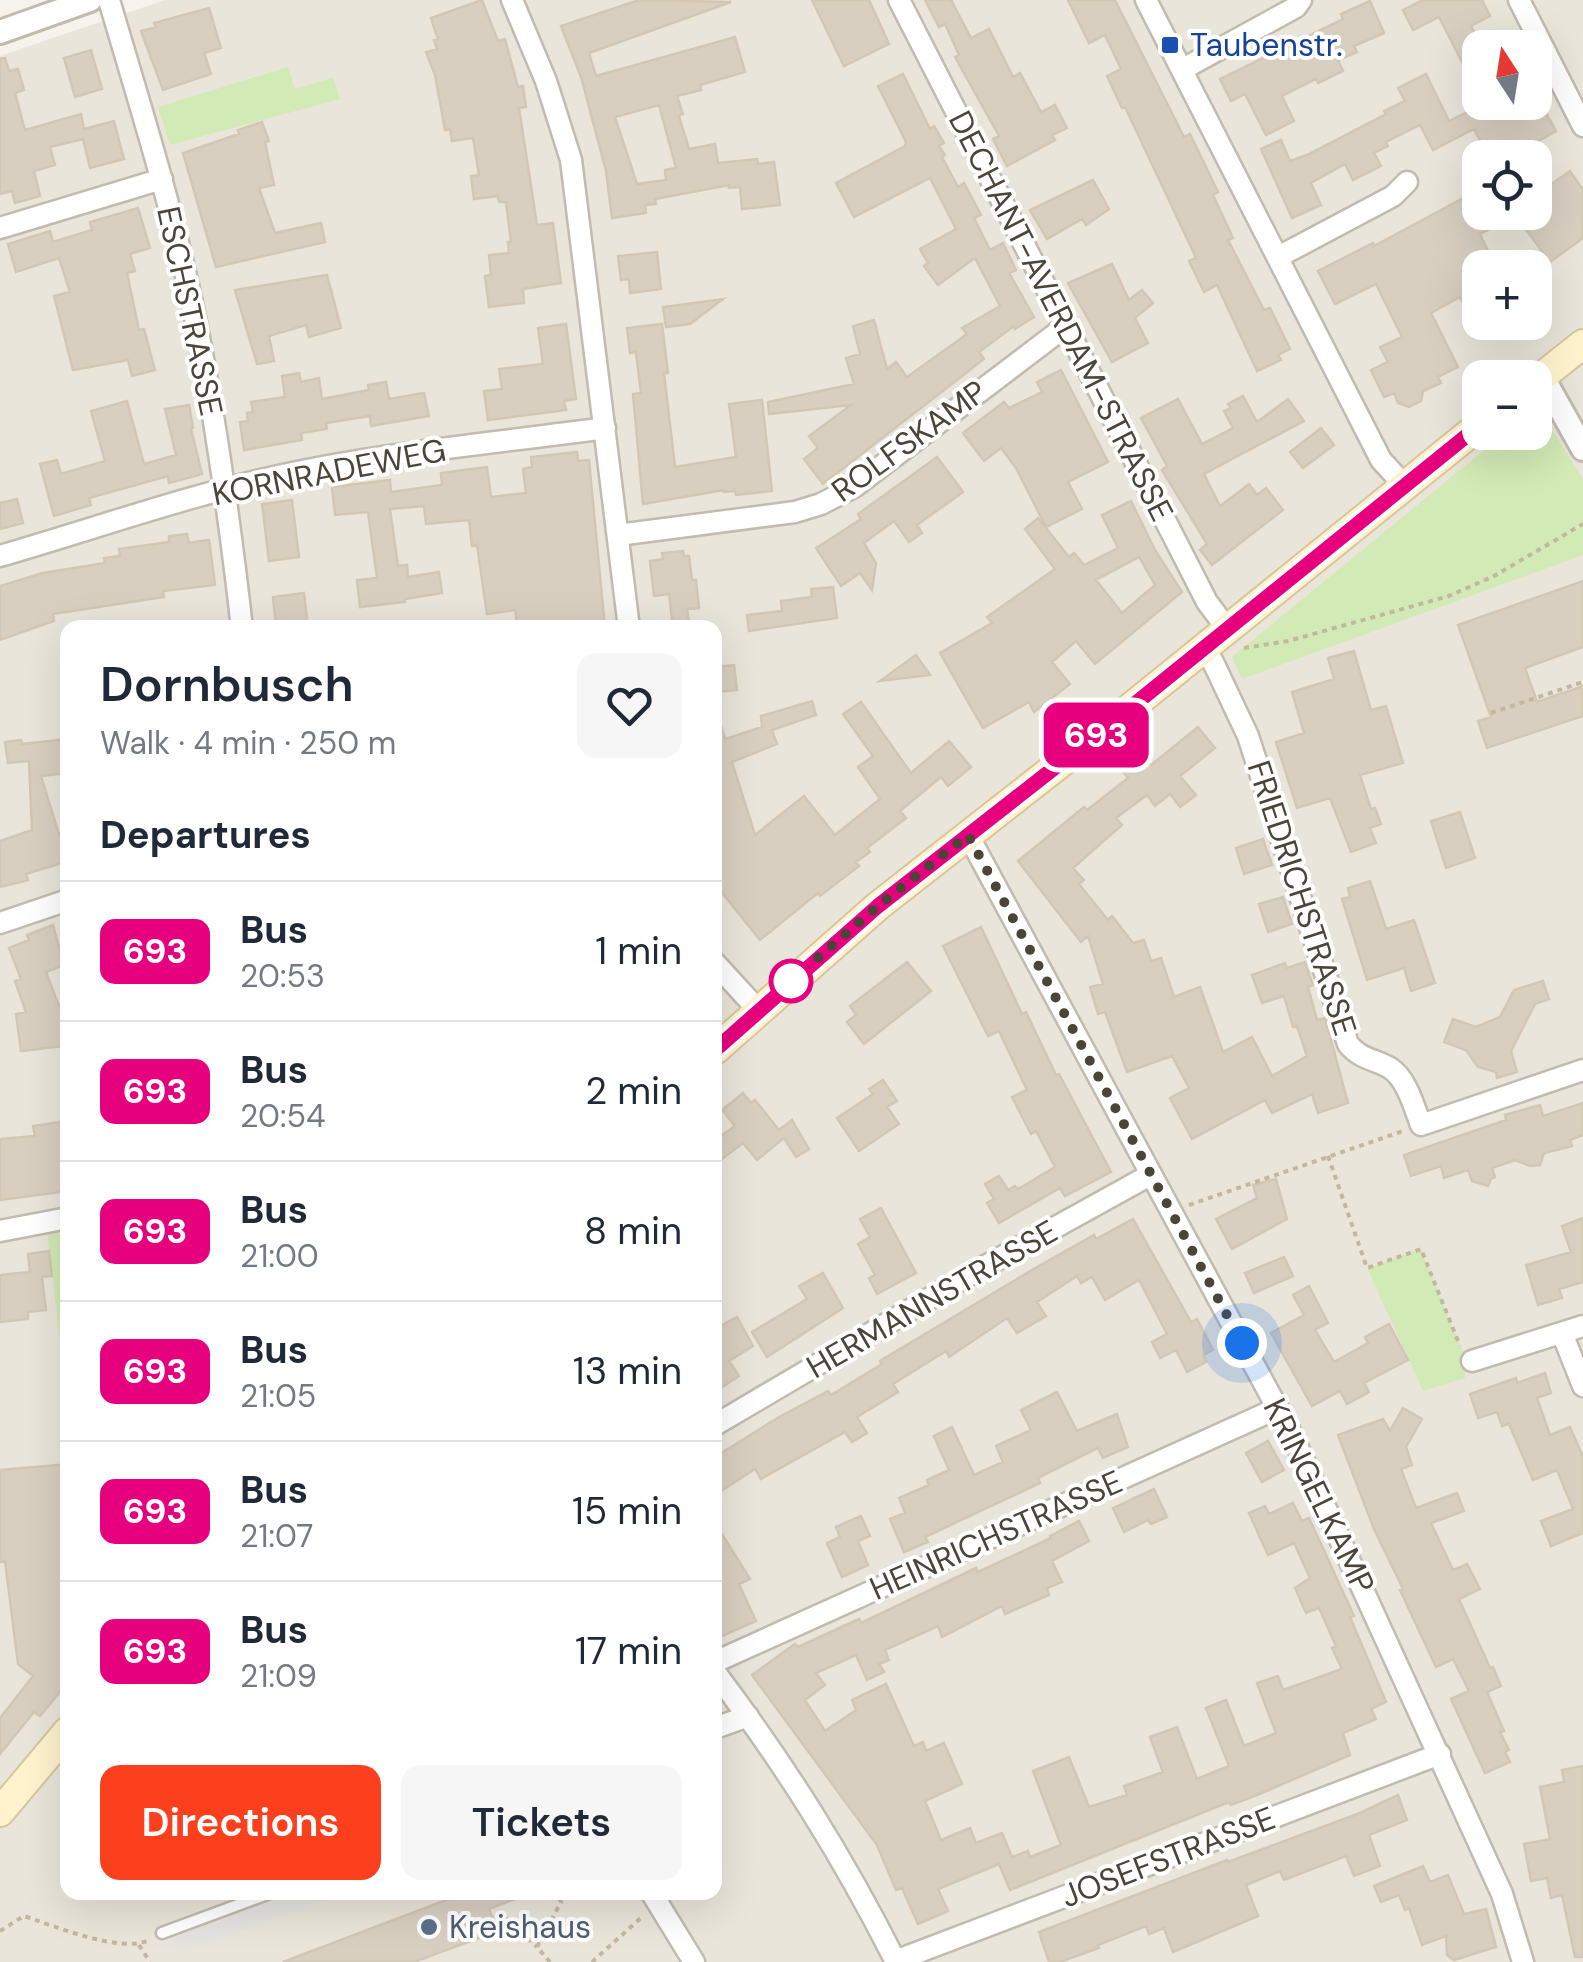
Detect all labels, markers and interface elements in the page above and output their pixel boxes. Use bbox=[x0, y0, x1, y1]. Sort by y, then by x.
place label: Taubenstr. bbox=[1190, 24, 1343, 66]
north arrow bbox=[1462, 30, 1552, 120]
map controls bbox=[1462, 30, 1552, 450]
marker: Taubenstr. bbox=[1159, 34, 1181, 56]
street label: DECHANT-AVERDAM-STRASSE bbox=[939, 104, 1183, 528]
button: locate bbox=[1462, 140, 1552, 230]
street label: ESCHSTRASSE bbox=[147, 203, 233, 419]
button: + bbox=[1462, 250, 1552, 340]
button: − bbox=[1462, 360, 1552, 450]
street label: ROLFSKAMP bbox=[823, 371, 995, 511]
street label: KORNRADEWEG bbox=[209, 429, 449, 515]
text: Dornbusch bbox=[100, 653, 354, 716]
button: heart bbox=[577, 653, 682, 758]
line badge: 693 bbox=[1038, 702, 1154, 768]
text: 693 bbox=[1064, 712, 1128, 758]
text: Walk · 4 min · 250 m bbox=[100, 722, 396, 764]
street label: FRIEDRICHSTRASSE bbox=[1238, 755, 1366, 1041]
text: Departures bbox=[100, 810, 311, 860]
text: Bus bbox=[240, 905, 308, 955]
text: 1 min bbox=[595, 926, 682, 976]
text: 693 bbox=[123, 928, 187, 974]
text: 20:53 bbox=[240, 955, 325, 997]
unlabelled marker bbox=[770, 960, 812, 1002]
text: Bus bbox=[240, 1045, 308, 1095]
text: 2 min bbox=[585, 1066, 682, 1116]
text: 693 bbox=[123, 1068, 187, 1114]
text: 20:54 bbox=[240, 1095, 325, 1137]
text: Bus bbox=[240, 1185, 308, 1235]
text: 8 min bbox=[584, 1206, 682, 1256]
text: 693 bbox=[123, 1208, 187, 1254]
street label: HERMANNSTRASSE bbox=[799, 1210, 1065, 1388]
text: 21:00 bbox=[240, 1235, 319, 1277]
your location bbox=[1217, 1318, 1267, 1368]
text: Bus bbox=[240, 1325, 308, 1375]
text: 13 min bbox=[573, 1346, 682, 1396]
text: 693 bbox=[123, 1348, 187, 1394]
text: 21:05 bbox=[240, 1375, 316, 1417]
street label: KRINGELKAMP bbox=[1254, 1392, 1384, 1600]
street label: HEINRICHSTRASSE bbox=[863, 1460, 1129, 1610]
text: Bus bbox=[240, 1465, 308, 1515]
text: 15 min bbox=[572, 1486, 682, 1536]
text: 693 bbox=[123, 1488, 187, 1534]
text: 21:07 bbox=[240, 1515, 313, 1557]
text: Bus bbox=[240, 1605, 308, 1655]
text: 17 min bbox=[575, 1626, 682, 1676]
text: 693 bbox=[123, 1628, 187, 1674]
text: 21:09 bbox=[240, 1655, 317, 1697]
button: Directions bbox=[100, 1765, 381, 1880]
button: Tickets bbox=[401, 1765, 682, 1880]
street label: JOSEFSTRASSE bbox=[1055, 1797, 1281, 1917]
place label: Kreishaus bbox=[449, 1906, 591, 1948]
marker: Kreishaus bbox=[418, 1916, 440, 1938]

